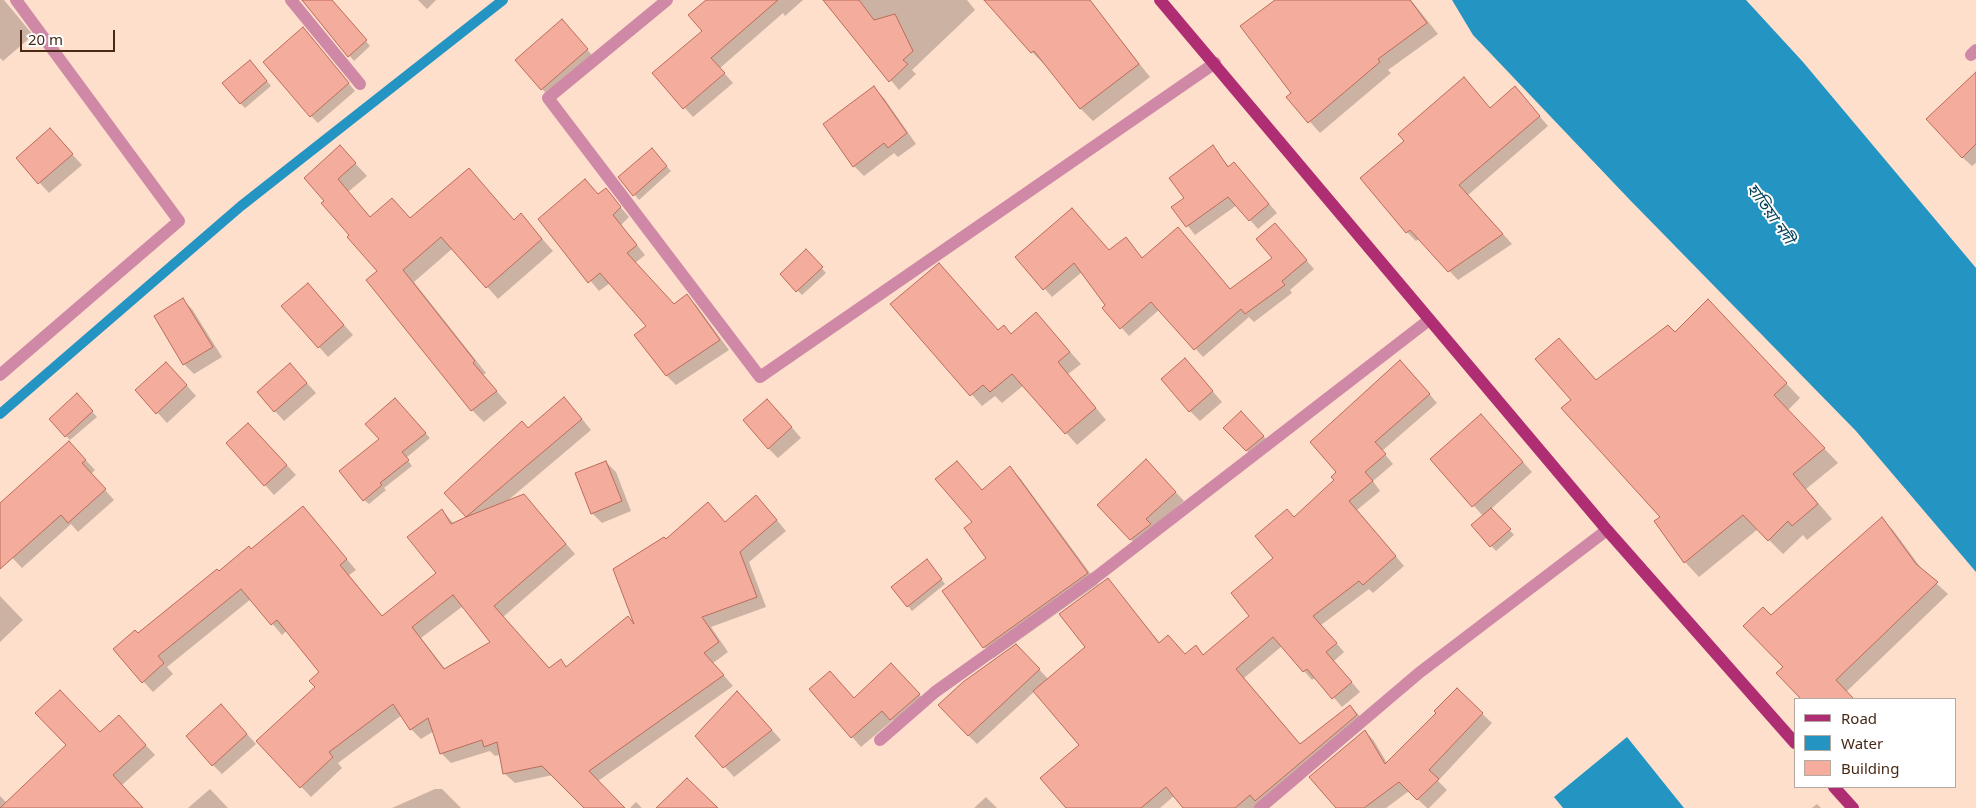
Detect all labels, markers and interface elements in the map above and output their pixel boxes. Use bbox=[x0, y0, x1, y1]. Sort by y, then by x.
scale bar bbox=[22, 20, 118, 52]
text: 20 m bbox=[28, 29, 63, 49]
water label: হাতিয়া নদী bbox=[1742, 180, 1798, 248]
legend bbox=[1794, 698, 1956, 788]
text: Road bbox=[1841, 708, 1877, 728]
text: Water bbox=[1841, 733, 1883, 753]
text: Building bbox=[1841, 758, 1899, 778]

